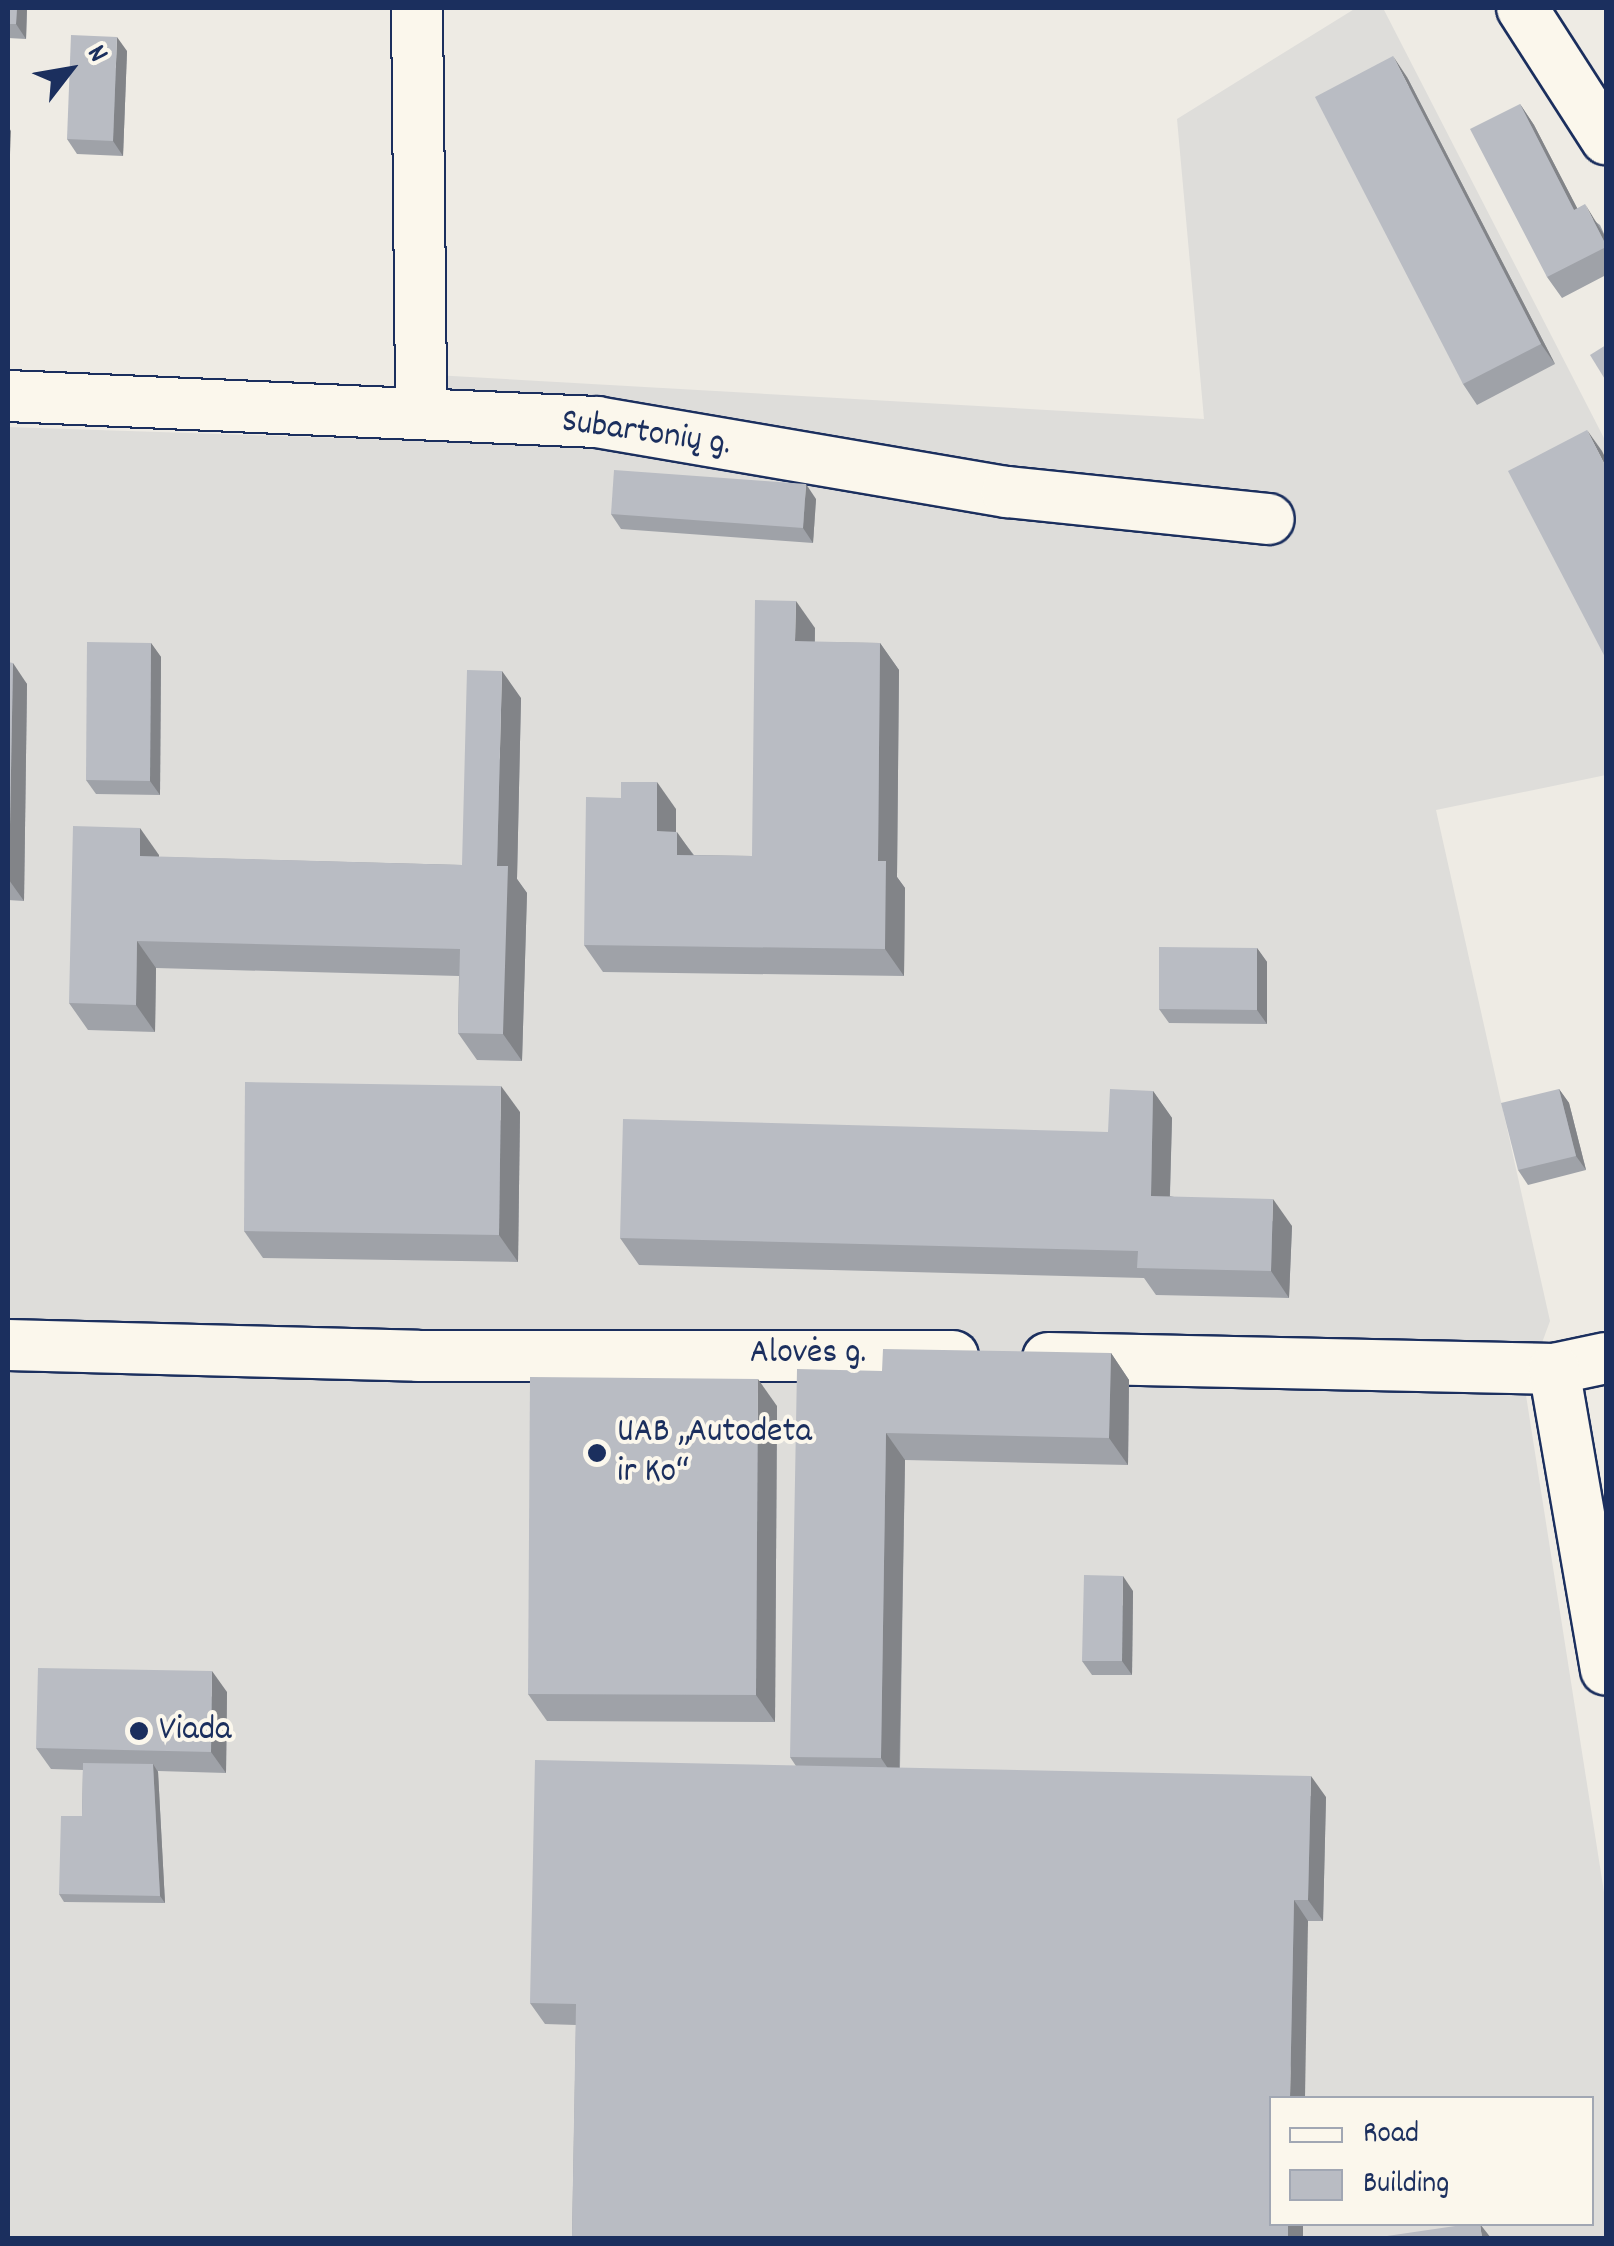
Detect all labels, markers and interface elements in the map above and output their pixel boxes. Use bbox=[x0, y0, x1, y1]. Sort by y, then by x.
north arrow bbox=[20, 20, 120, 120]
text: N bbox=[75, 38, 116, 71]
street label: Subartonių g. bbox=[559, 401, 733, 467]
street label: Alovės g. bbox=[750, 1333, 866, 1375]
place label: UAB „Autodeta ir Ko“ bbox=[617, 1412, 812, 1494]
marker: UAB „Autodeta ir Ko“ bbox=[586, 1442, 608, 1464]
place label: Viada bbox=[159, 1710, 231, 1752]
marker: Viada bbox=[128, 1720, 150, 1742]
legend bbox=[1269, 2096, 1594, 2226]
text: Road bbox=[1363, 2114, 1419, 2157]
text: Building bbox=[1363, 2164, 1449, 2207]

